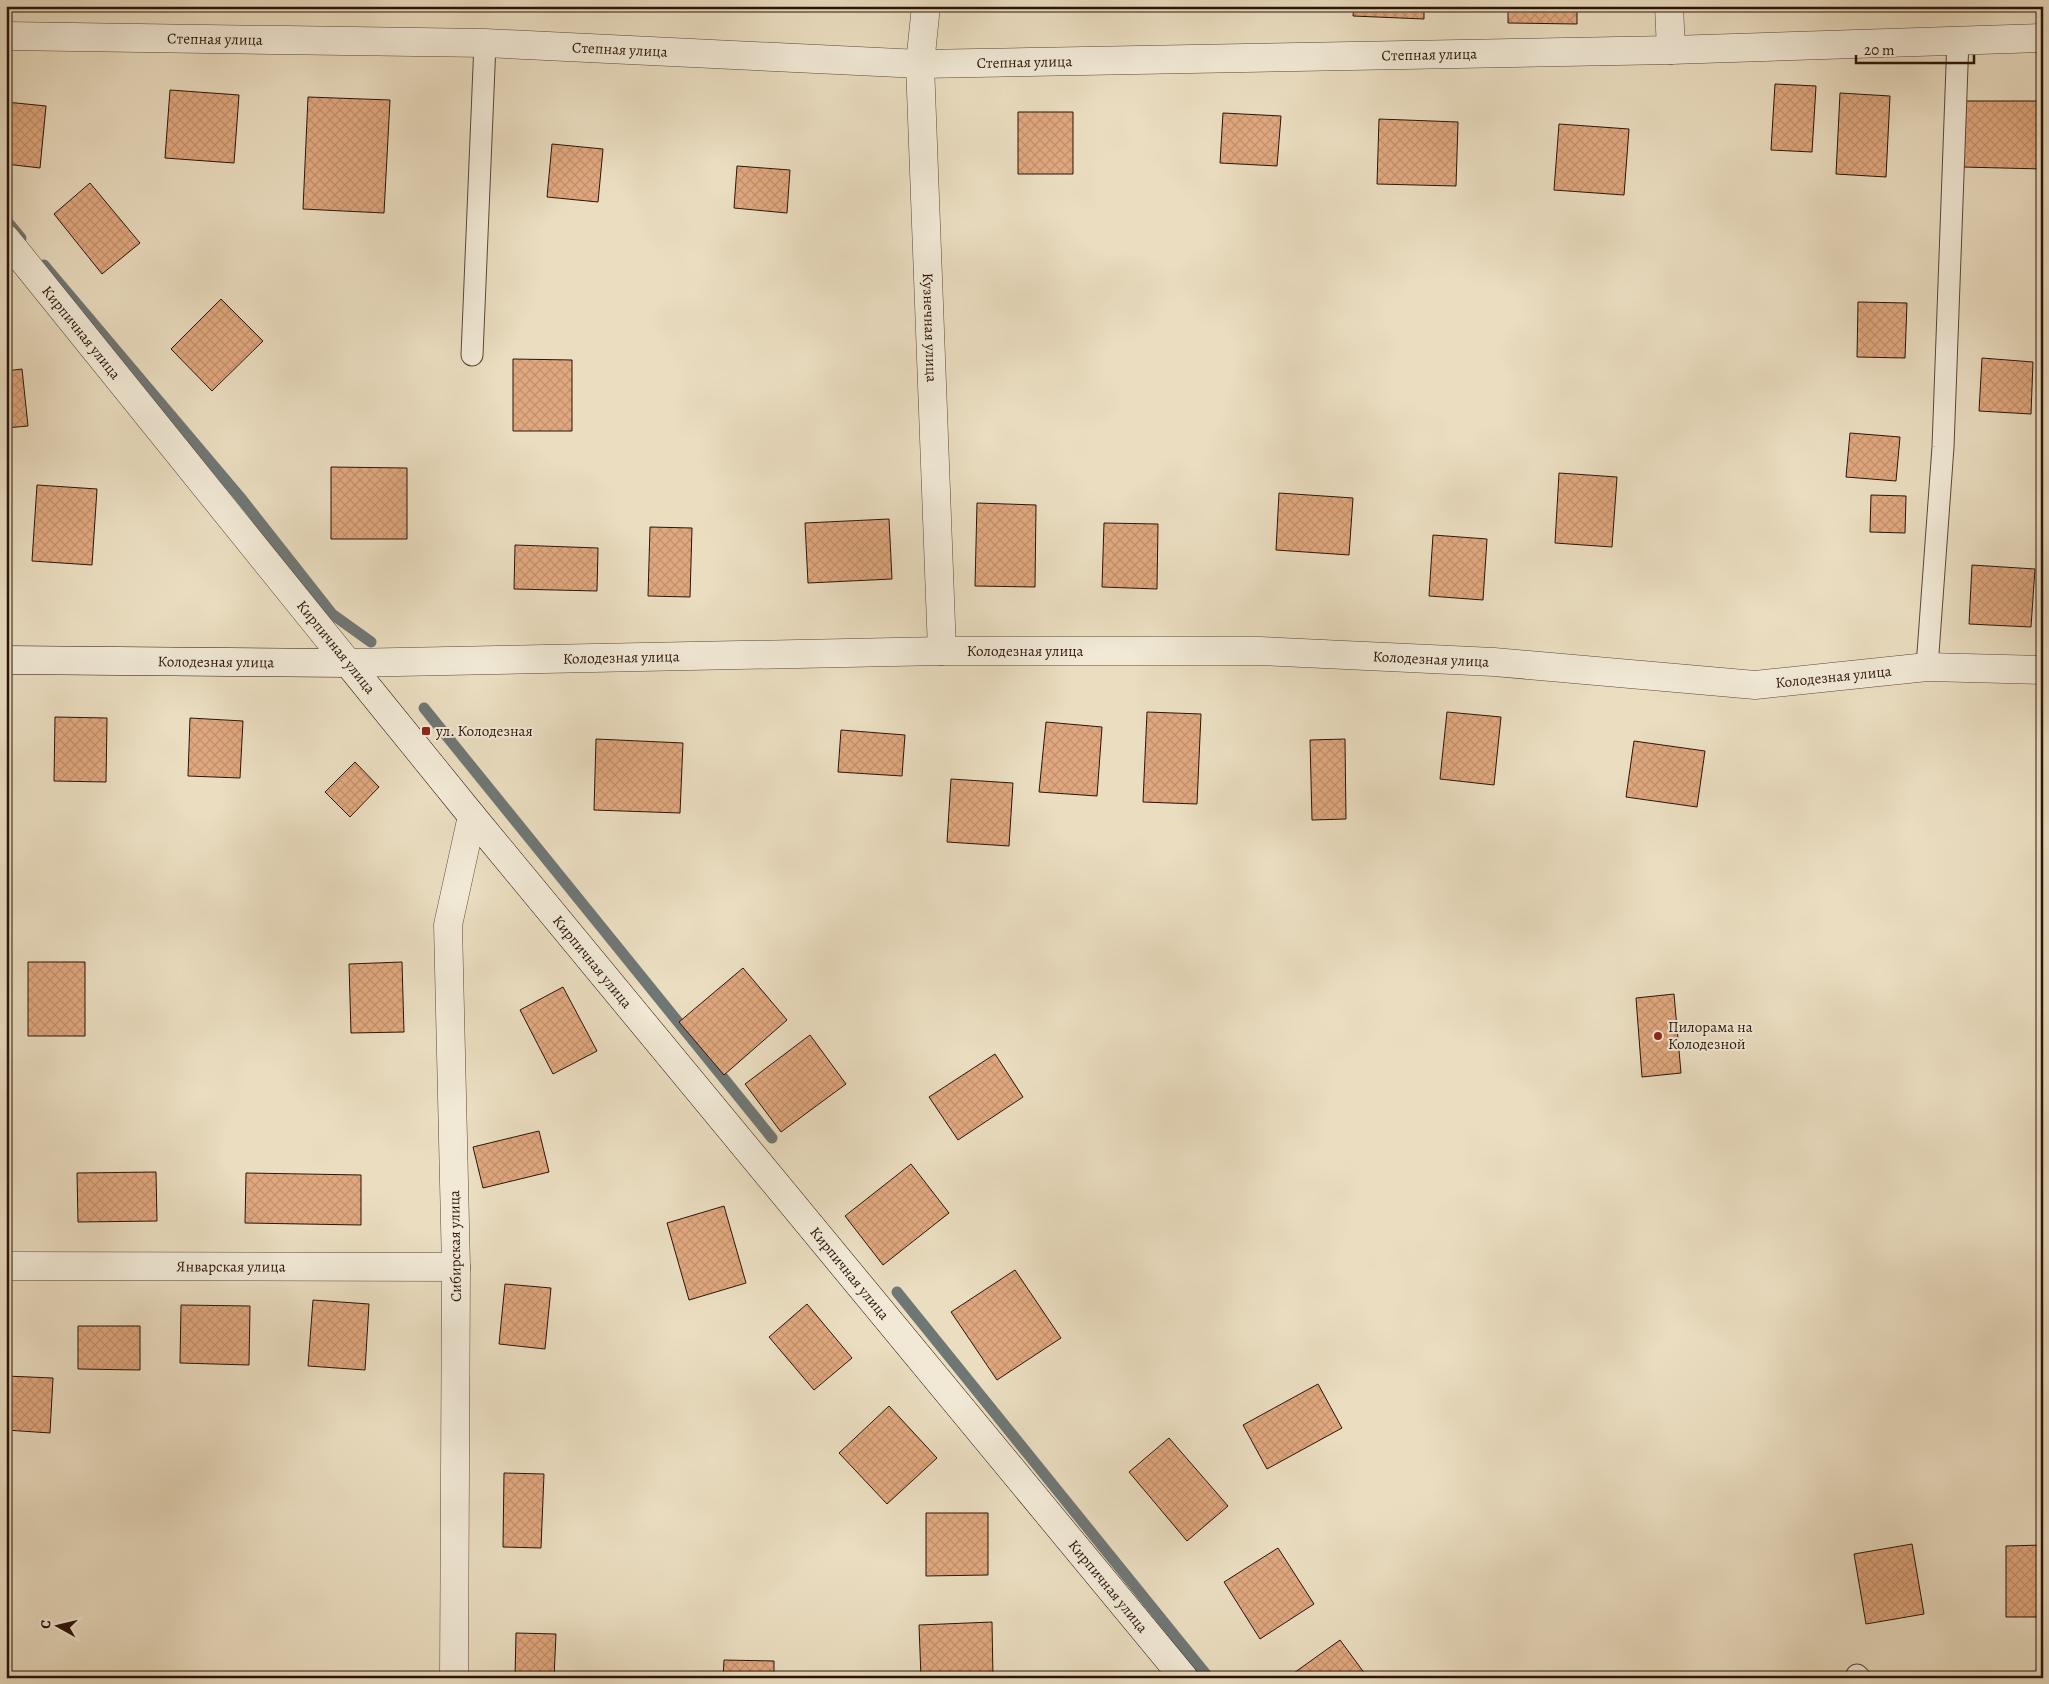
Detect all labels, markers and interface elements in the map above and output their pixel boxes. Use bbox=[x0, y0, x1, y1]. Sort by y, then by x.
street label: Степная улица bbox=[167, 28, 263, 50]
scale bar bbox=[1856, 32, 1974, 64]
street label: Степная улица bbox=[572, 37, 668, 62]
text: 20 m bbox=[1864, 40, 1895, 60]
street label: Степная улица bbox=[1381, 44, 1477, 65]
street label: Степная улица bbox=[976, 51, 1073, 73]
street label: Кузнечная улица bbox=[918, 272, 942, 383]
street label: Кирпичная улица bbox=[37, 281, 125, 383]
street label: Кирпичная улица bbox=[292, 596, 380, 698]
street label: Колодезная улица bbox=[967, 641, 1084, 661]
street label: Колодезная улица bbox=[563, 646, 680, 669]
street label: Колодезная улица bbox=[1372, 646, 1490, 672]
street label: Колодезная улица bbox=[158, 651, 274, 672]
street label: Колодезная улица bbox=[1774, 661, 1893, 693]
place label: ул. Колодезная bbox=[435, 721, 533, 741]
marker: ул. Колодезная bbox=[420, 725, 432, 737]
street label: Кирпичная улица bbox=[548, 911, 637, 1013]
place label: Пилорама на Колодезной bbox=[1668, 1017, 1753, 1054]
marker: Пилорама на Колодезной bbox=[1652, 1030, 1664, 1042]
street label: Сибирская улица bbox=[444, 1190, 466, 1302]
street label: Кирпичная улица bbox=[805, 1223, 894, 1324]
street label: Январская улица bbox=[176, 1256, 286, 1277]
street label: Кирпичная улица bbox=[1064, 1536, 1153, 1637]
north arrow bbox=[32, 1602, 82, 1652]
text: С bbox=[36, 1618, 56, 1630]

